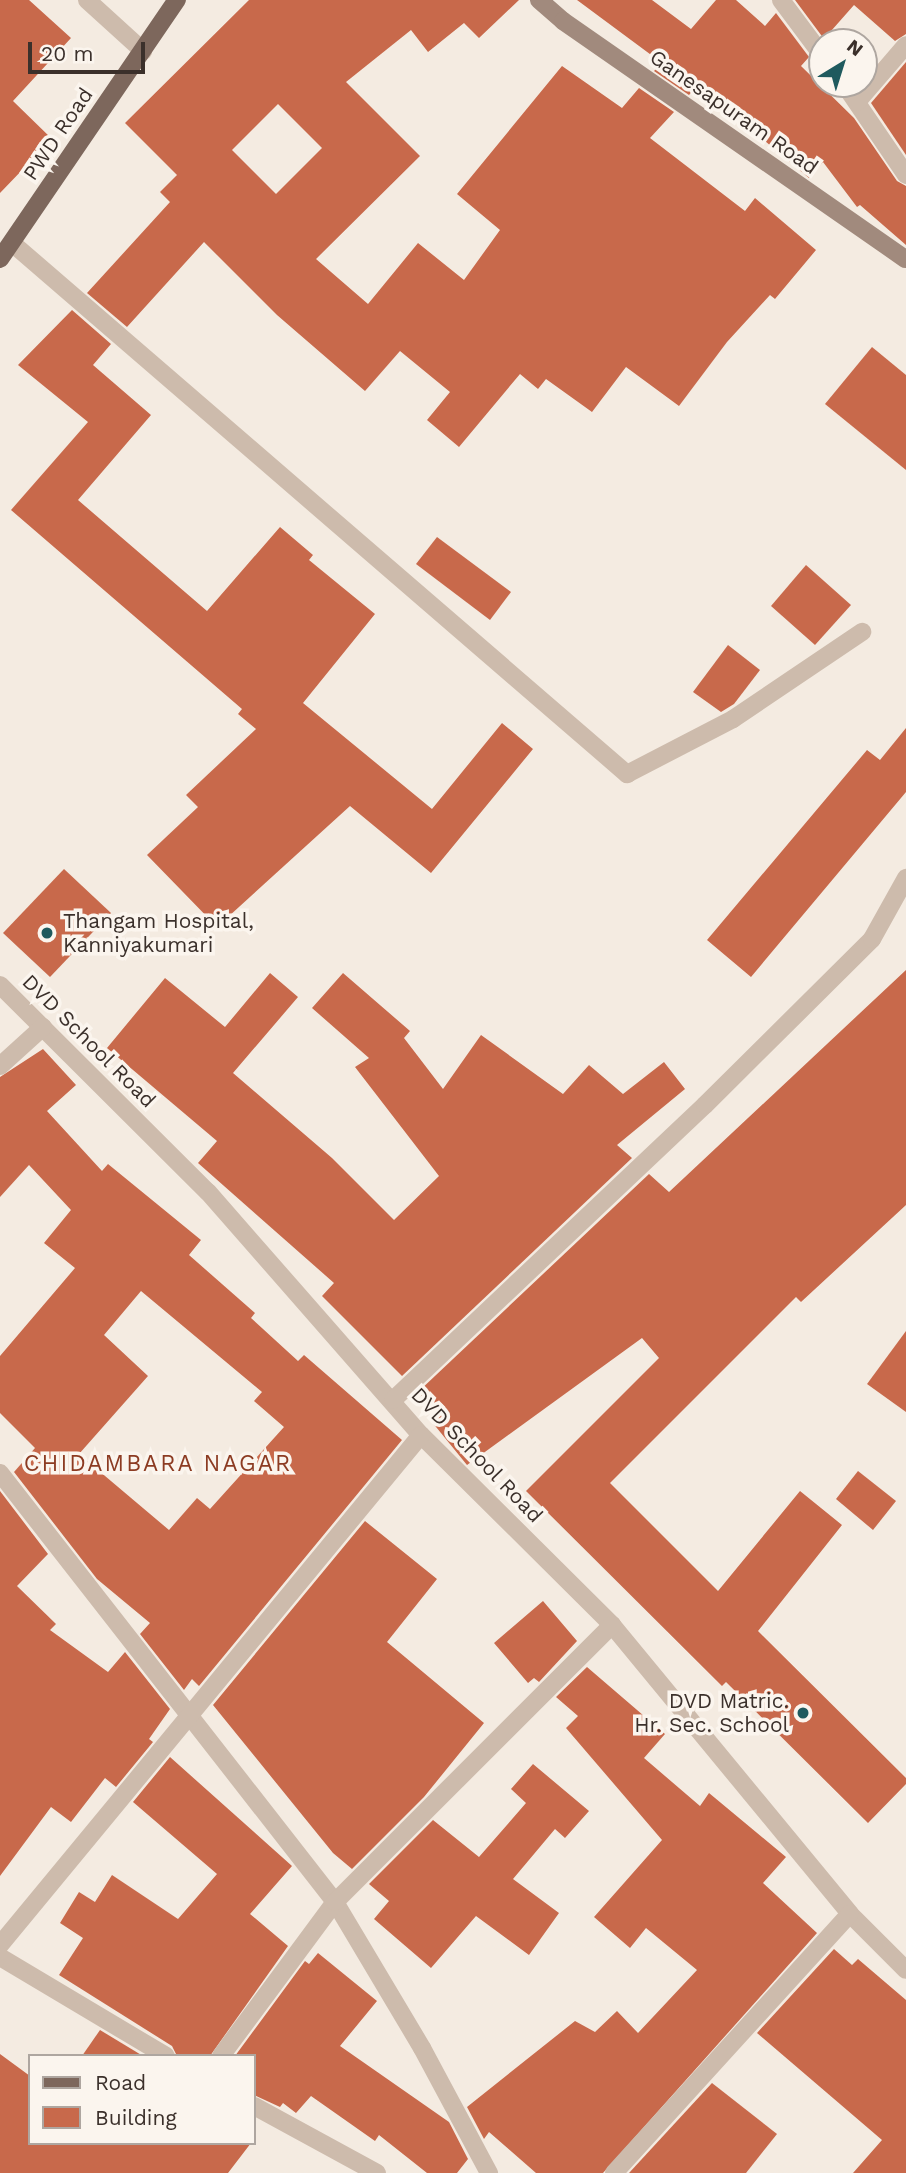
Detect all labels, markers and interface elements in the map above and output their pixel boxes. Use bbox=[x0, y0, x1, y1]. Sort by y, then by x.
scale bar bbox=[32, 28, 149, 72]
north arrow bbox=[808, 28, 878, 98]
text: N bbox=[842, 34, 868, 61]
text: 20 m bbox=[41, 41, 93, 66]
street label: Ganesapuram Road bbox=[645, 44, 823, 180]
street label: PWD Road bbox=[18, 83, 98, 185]
place label: Thangam Hospital, Kanniyakumari bbox=[63, 908, 254, 958]
marker: Thangam Hospital, Kanniyakumari bbox=[37, 923, 57, 943]
street label: DVD School Road bbox=[17, 969, 161, 1113]
street label: DVD School Road bbox=[406, 1382, 548, 1528]
district label: CHIDAMBARA NAGAR bbox=[25, 1450, 291, 1478]
place label: DVD Matric. Hr. Sec. School bbox=[634, 1688, 789, 1738]
marker: DVD Matric. Hr. Sec. School bbox=[795, 1705, 811, 1721]
legend bbox=[28, 2054, 256, 2145]
text: Road bbox=[95, 2070, 146, 2095]
text: Building bbox=[95, 2105, 177, 2130]

